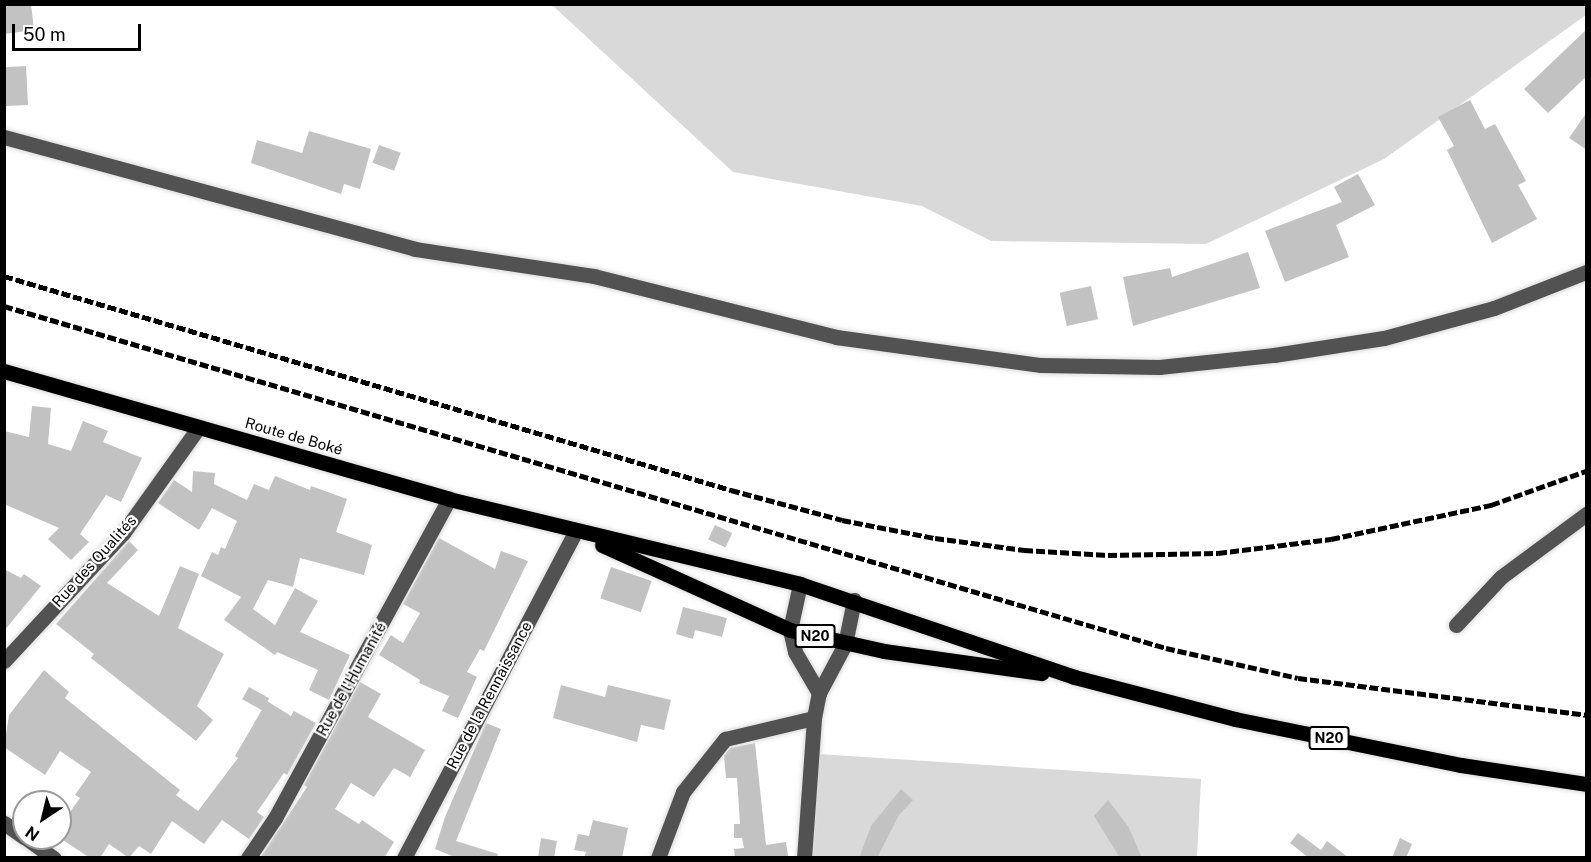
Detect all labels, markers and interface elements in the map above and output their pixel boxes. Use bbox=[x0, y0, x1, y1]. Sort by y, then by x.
scale bar bbox=[15, 12, 144, 50]
text: 50 m bbox=[23, 24, 66, 45]
street label: Route de Boké bbox=[243, 413, 345, 459]
street label: Rue des Qualités bbox=[48, 511, 140, 611]
street label: Rue de la Rennaissance bbox=[442, 618, 536, 772]
street label: Rue de l'Humanité bbox=[312, 619, 390, 739]
road number: N20 bbox=[794, 625, 836, 647]
road number: N20 bbox=[1308, 727, 1350, 749]
north arrow bbox=[12, 790, 72, 850]
text: N bbox=[22, 822, 43, 845]

